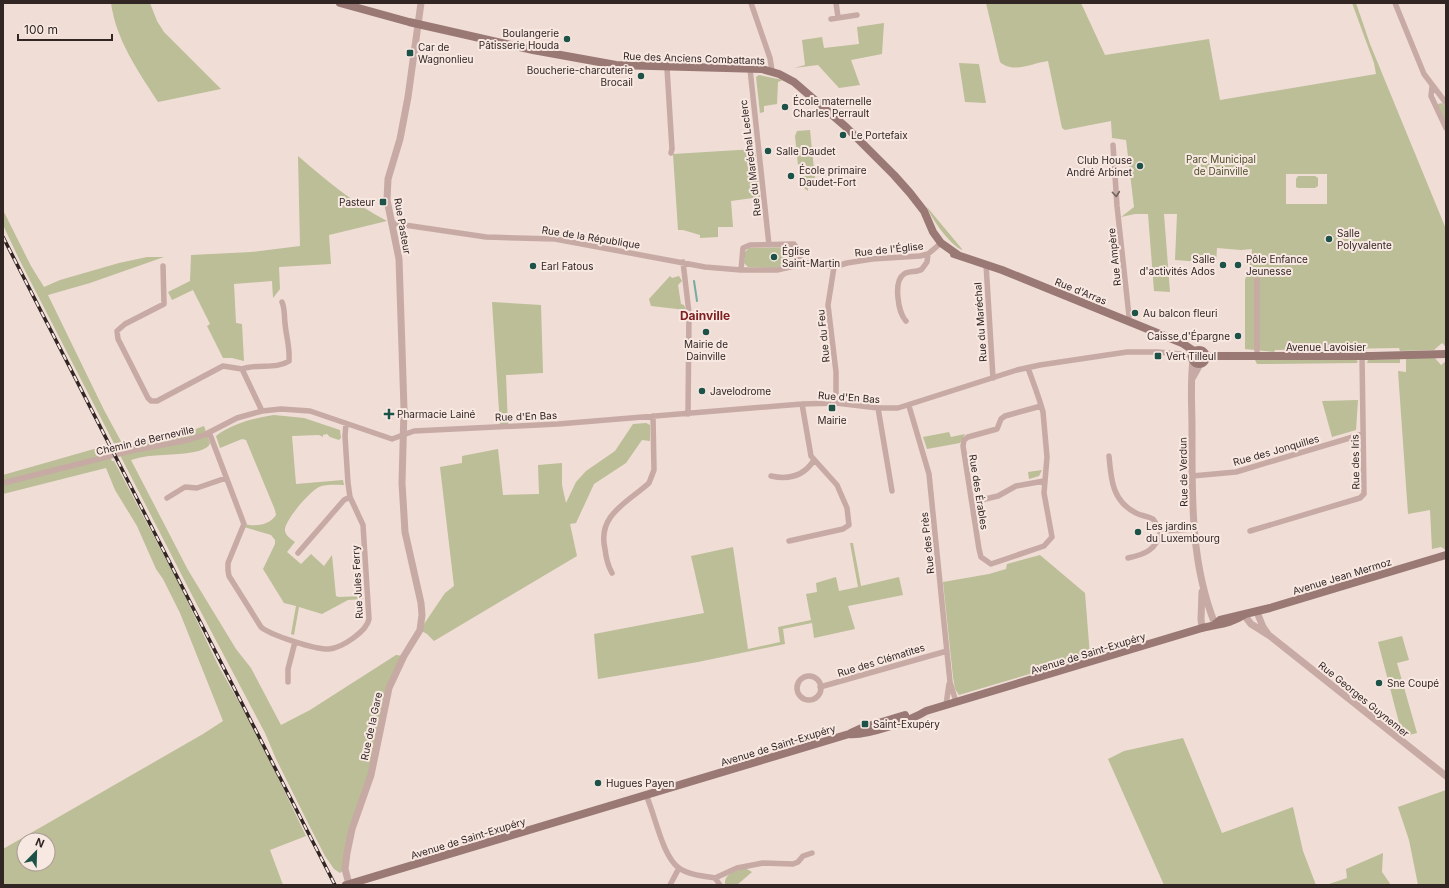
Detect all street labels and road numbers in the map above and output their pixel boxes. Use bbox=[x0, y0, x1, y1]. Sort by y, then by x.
street label: Rue des Anciens Combattants bbox=[623, 50, 765, 66]
street label: Rue du Maréchal Leclerc bbox=[737, 99, 763, 217]
street label: Rue Pasteur bbox=[392, 197, 414, 255]
street label: Rue de la République bbox=[541, 223, 641, 251]
street label: Rue Ampère bbox=[1105, 227, 1123, 286]
street label: Rue de l'Église bbox=[854, 238, 924, 259]
street label: Rue d'Arras bbox=[1053, 275, 1109, 307]
street label: Rue du Maréchal bbox=[971, 282, 989, 362]
street label: Rue du Feu bbox=[814, 309, 832, 363]
street label: Avenue Lavoisier bbox=[1286, 341, 1366, 353]
street label: Rue d'En Bas bbox=[818, 389, 880, 405]
street label: Rue d'En Bas bbox=[495, 409, 557, 423]
street label: Chemin de Berneville bbox=[95, 423, 195, 457]
street label: Rue des Jonquilles bbox=[1232, 432, 1320, 468]
street label: Rue des Iris bbox=[1349, 434, 1361, 490]
street label: Rue de Verdun bbox=[1176, 437, 1190, 507]
street label: Rue des Érables bbox=[967, 453, 992, 531]
street label: Rue des Près bbox=[918, 511, 936, 575]
street label: Rue Jules Ferry bbox=[349, 544, 365, 619]
street label: Avenue Jean Mermoz bbox=[1291, 555, 1393, 597]
street label: Avenue de Saint-Exupéry bbox=[1029, 630, 1147, 676]
street label: Rue des Clématites bbox=[836, 641, 926, 679]
street label: Rue Georges Guynemer bbox=[1316, 659, 1412, 739]
street label: Rue de la Gare bbox=[358, 691, 384, 761]
street label: Avenue de Saint-Exupéry bbox=[719, 722, 837, 768]
street label: Avenue de Saint-Exupéry bbox=[409, 815, 527, 861]

